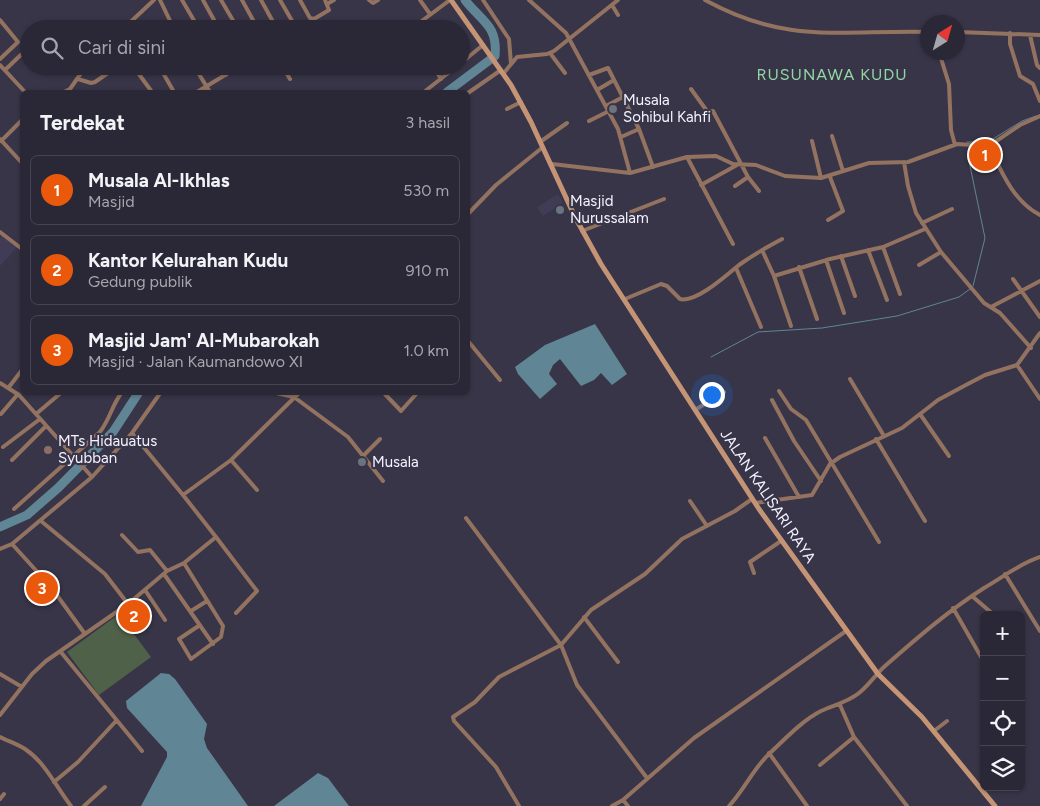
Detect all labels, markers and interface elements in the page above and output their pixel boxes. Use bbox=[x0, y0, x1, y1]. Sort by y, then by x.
north arrow bbox=[920, 15, 965, 60]
search box bbox=[20, 20, 470, 75]
icon: search bbox=[38, 34, 66, 62]
text: Cari di sini bbox=[78, 36, 165, 59]
district label: RUSUNAWA KUDU bbox=[756, 65, 908, 84]
place label: Musala Sohibul Kahfi bbox=[623, 91, 711, 126]
marker: Musala Sohibul Kahfi bbox=[607, 103, 619, 115]
text: Terdekat bbox=[40, 110, 125, 135]
text: 3 hasil bbox=[406, 113, 450, 132]
pin: 1 bbox=[969, 136, 1001, 174]
text: Musala Al-Ikhlas bbox=[88, 169, 230, 192]
text: 1 bbox=[54, 181, 60, 200]
text: 530 m bbox=[403, 181, 449, 200]
text: Masjid bbox=[88, 192, 135, 211]
place label: Masjid Nurussalam bbox=[570, 192, 649, 227]
marker: Masjid Nurussalam bbox=[554, 204, 566, 216]
text: Kantor Kelurahan Kudu bbox=[88, 249, 288, 272]
text: 2 bbox=[52, 261, 62, 280]
text: 910 m bbox=[406, 261, 449, 280]
text: Gedung publik bbox=[88, 272, 192, 291]
text: Masjid Jam' Al-Mubarokah bbox=[88, 329, 319, 352]
text: 3 bbox=[53, 341, 61, 360]
text: 1.0 km bbox=[403, 341, 449, 360]
text: Masjid · Jalan Kaumandowo XI bbox=[88, 352, 303, 371]
your location bbox=[699, 382, 725, 408]
street label: JALAN KALISARI RAYA bbox=[717, 426, 819, 566]
place label: MTs Hidauatus Syubban bbox=[58, 432, 157, 467]
marker: MTs Hidauatus Syubban bbox=[42, 444, 54, 456]
place label: Musala bbox=[372, 453, 419, 471]
marker: Musala bbox=[356, 456, 368, 468]
pin: 3 bbox=[26, 569, 58, 607]
pin: 2 bbox=[118, 597, 150, 635]
map controls bbox=[980, 611, 1025, 791]
button: + bbox=[980, 611, 1025, 656]
button: − bbox=[980, 656, 1025, 701]
button: locate bbox=[980, 701, 1025, 746]
button: layers bbox=[980, 746, 1025, 791]

